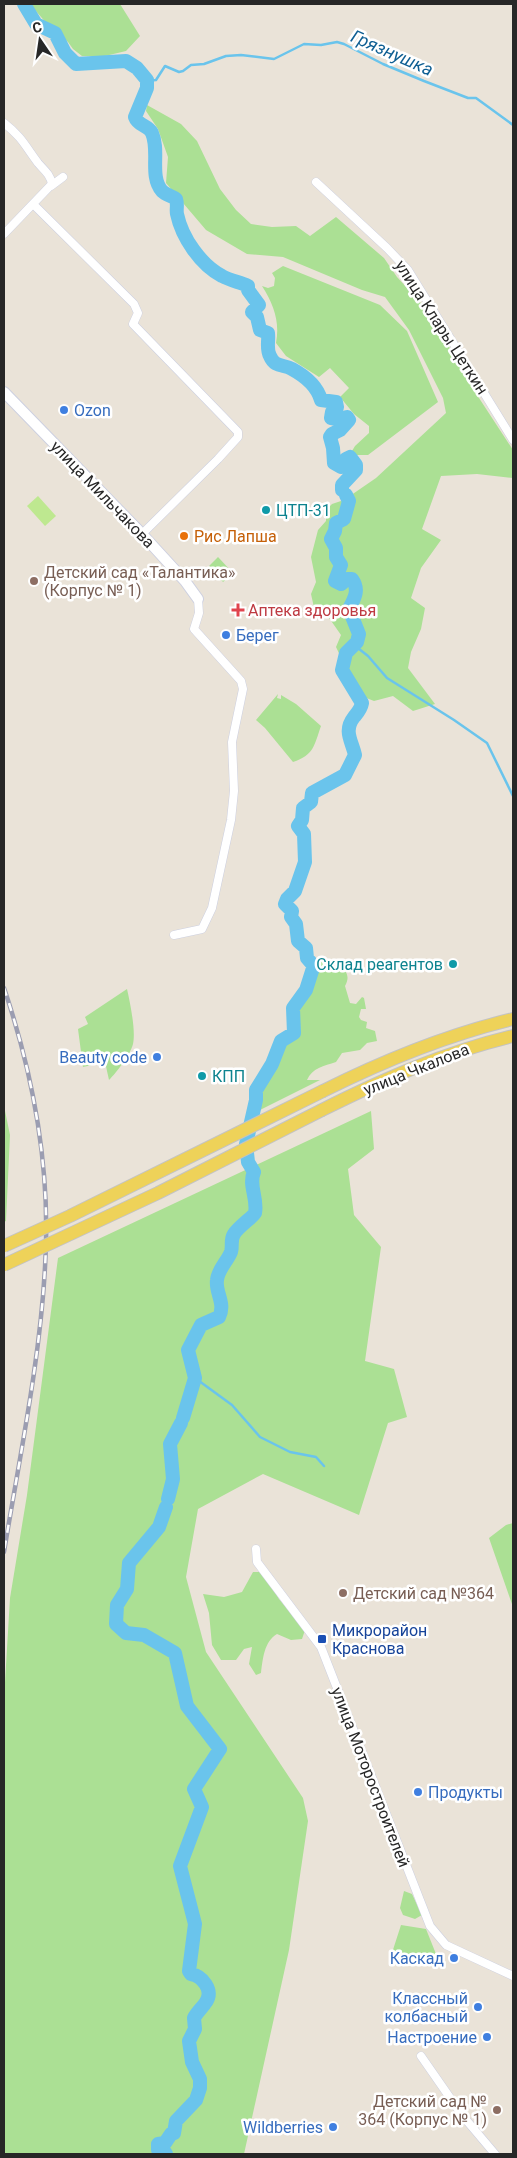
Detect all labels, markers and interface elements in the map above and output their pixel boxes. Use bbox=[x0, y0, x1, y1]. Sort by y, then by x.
north arrow bbox=[15, 15, 65, 65]
text: С bbox=[31, 19, 43, 36]
water label: Грязнушка bbox=[348, 25, 436, 80]
street label: улица Клары Цеткин bbox=[391, 257, 492, 398]
place label: Ozon bbox=[74, 401, 111, 420]
marker: Ozon bbox=[58, 404, 70, 416]
street label: улица Мильчакова bbox=[47, 437, 159, 552]
place label: ЦТП-31 bbox=[276, 501, 331, 520]
marker: ЦТП-31 bbox=[260, 504, 272, 516]
place label: Рис Лапша bbox=[194, 527, 277, 546]
marker: Рис Лапша bbox=[178, 530, 190, 542]
place label: Детский сад «Талантика» (Корпус № 1) bbox=[44, 563, 236, 600]
marker: Детский сад «Талантика» (Корпус № 1) bbox=[28, 575, 40, 587]
place label: Аптека здоровья bbox=[248, 601, 376, 620]
marker: Аптека здоровья bbox=[232, 604, 244, 616]
place label: Берег bbox=[236, 626, 279, 645]
marker: Берег bbox=[220, 629, 232, 641]
place label: Склад реагентов bbox=[316, 955, 443, 974]
marker: Склад реагентов bbox=[447, 958, 459, 970]
street label: улица Чкалова bbox=[361, 1040, 472, 1099]
place label: Beauty code bbox=[59, 1048, 147, 1067]
marker: Beauty code bbox=[151, 1051, 163, 1063]
place label: КПП bbox=[212, 1067, 245, 1086]
marker: КПП bbox=[196, 1070, 208, 1082]
place label: Детский сад №364 bbox=[353, 1584, 494, 1603]
marker: Детский сад №364 bbox=[337, 1587, 349, 1599]
place label: Микрорайон Краснова bbox=[332, 1621, 427, 1658]
marker: Микрорайон Краснова bbox=[316, 1633, 328, 1645]
street label: улица Моторостроителей bbox=[327, 1684, 414, 1870]
place label: Продукты bbox=[428, 1783, 503, 1802]
marker: Продукты bbox=[412, 1786, 424, 1798]
place label: Каскад bbox=[390, 1949, 444, 1968]
marker: Каскад bbox=[448, 1952, 460, 1964]
place label: Классный колбасный bbox=[384, 1989, 468, 2026]
marker: Классный колбасный bbox=[472, 2001, 484, 2013]
place label: Настроение bbox=[387, 2028, 477, 2047]
marker: Настроение bbox=[481, 2031, 493, 2043]
place label: Детский сад № 364 (Корпус № 1) bbox=[358, 2092, 487, 2129]
marker: Детский сад № 364 (Корпус № 1) bbox=[491, 2104, 503, 2116]
place label: Wildberries bbox=[243, 2118, 323, 2137]
marker: Wildberries bbox=[327, 2121, 339, 2133]

